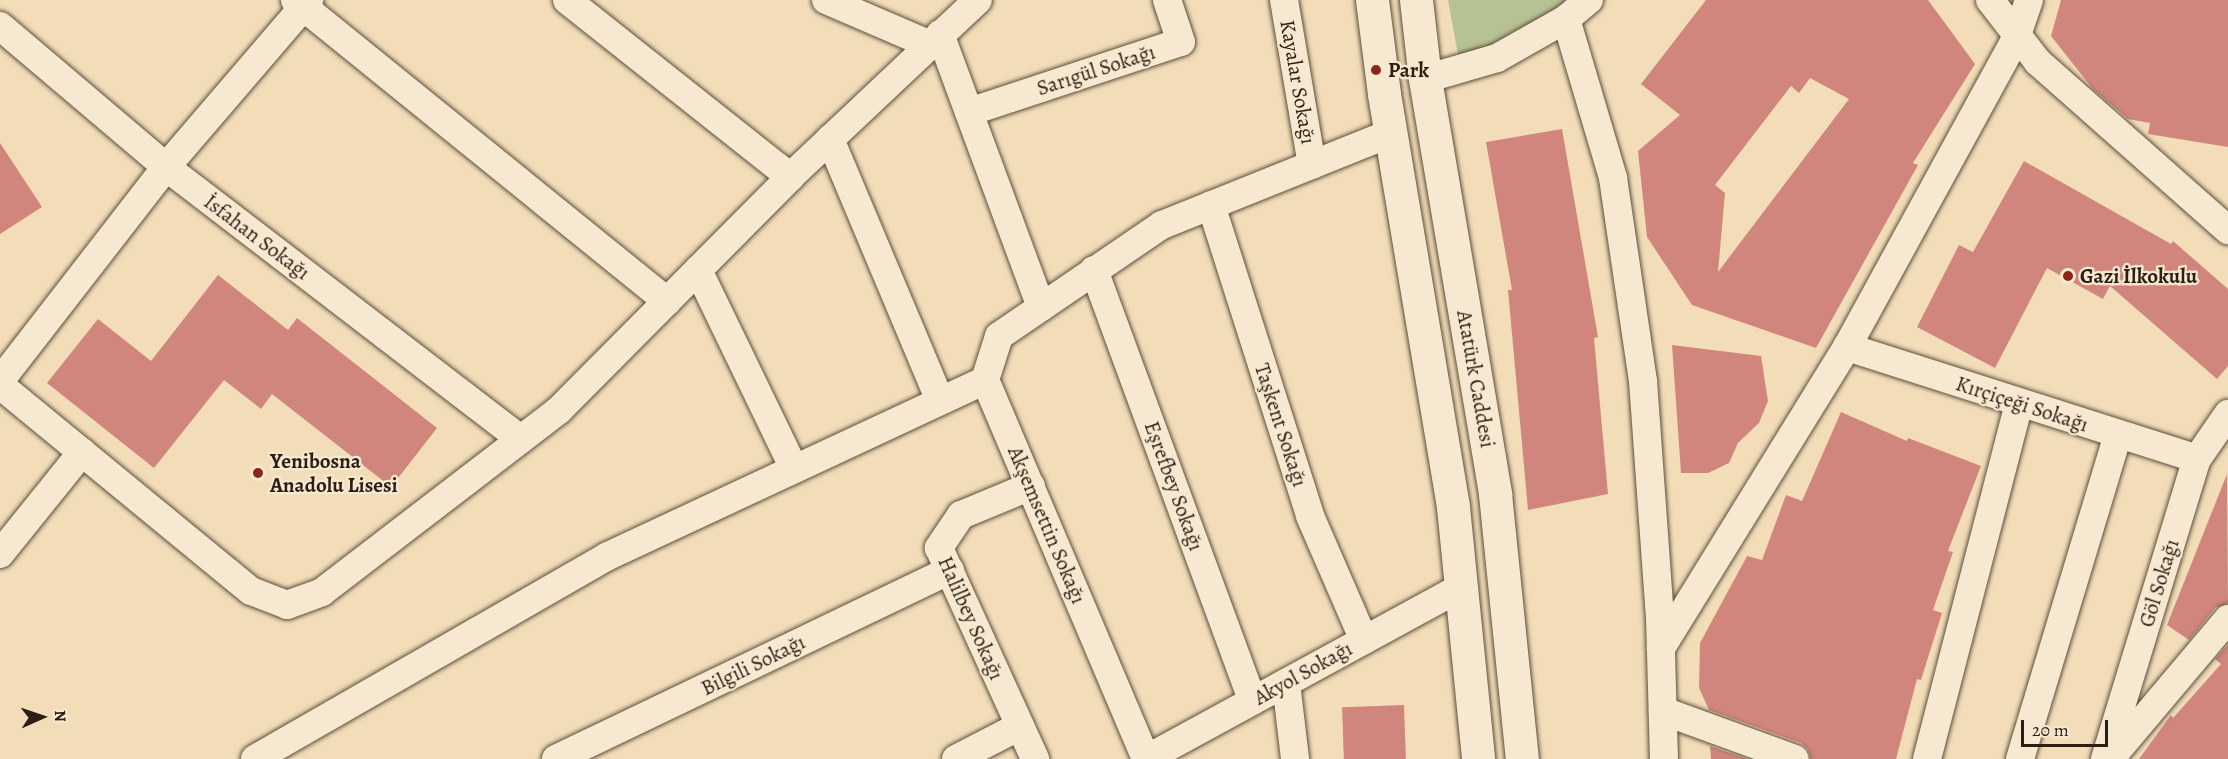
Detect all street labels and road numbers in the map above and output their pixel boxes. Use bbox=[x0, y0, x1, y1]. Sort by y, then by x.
street label: Kayalar Sokağı bbox=[1275, 18, 1321, 146]
street label: Sarıgül Sokağı bbox=[1034, 39, 1158, 101]
street label: İsfahan Sokağı bbox=[199, 189, 315, 285]
street label: Atatürk Caddesi bbox=[1452, 308, 1500, 450]
street label: Taşkent Sokağı bbox=[1249, 360, 1313, 490]
street label: Kırçiçeği Sokağı bbox=[1953, 371, 2091, 437]
street label: Eşrefbey Sokağı bbox=[1139, 418, 1209, 554]
street label: Akşemsettin Sokağı bbox=[1003, 443, 1091, 607]
street label: Göl Sokağı bbox=[2134, 536, 2184, 630]
street label: Halilbey Sokağı bbox=[933, 552, 1009, 684]
street label: Bilgili Sokağı bbox=[697, 629, 809, 701]
street label: Akyol Sokağı bbox=[1249, 636, 1357, 710]

